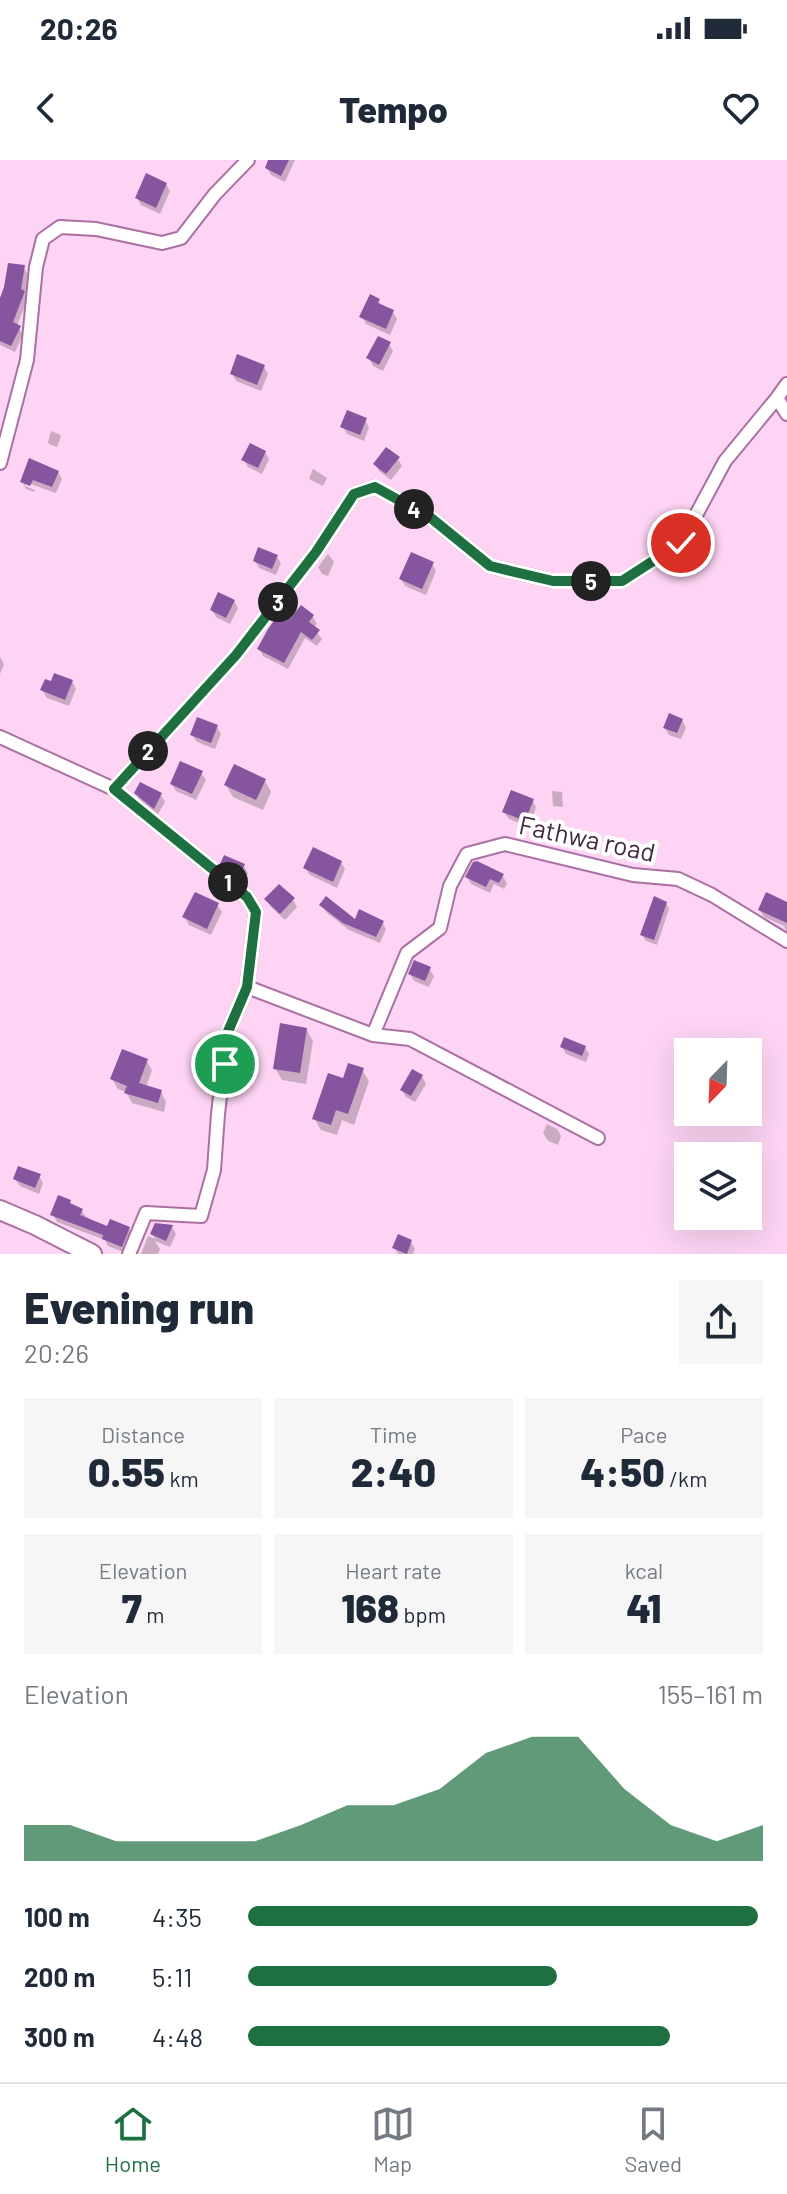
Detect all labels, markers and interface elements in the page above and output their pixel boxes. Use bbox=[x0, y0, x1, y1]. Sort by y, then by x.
text: 20:26 bbox=[40, 10, 118, 46]
icon: back bbox=[24, 86, 68, 130]
icon: heart bbox=[719, 86, 763, 130]
text: Tempo bbox=[339, 87, 448, 130]
pin: 4 bbox=[394, 489, 434, 529]
text: 4 bbox=[407, 496, 421, 522]
pin bbox=[647, 509, 715, 577]
icon: check bbox=[659, 521, 703, 565]
pin: 5 bbox=[571, 561, 611, 601]
text: 5 bbox=[585, 568, 597, 594]
pin: 3 bbox=[258, 582, 298, 622]
text: 3 bbox=[272, 589, 284, 615]
pin: 2 bbox=[128, 731, 168, 771]
text: 2 bbox=[142, 738, 154, 764]
street label: Fathwa road bbox=[516, 808, 658, 867]
pin: 1 bbox=[208, 862, 248, 902]
text: 1 bbox=[224, 869, 232, 895]
pin bbox=[191, 1030, 259, 1098]
north arrow bbox=[674, 1038, 762, 1126]
map controls bbox=[674, 1038, 762, 1230]
icon: arrive bbox=[203, 1042, 247, 1086]
button: layers bbox=[674, 1142, 762, 1230]
text: Evening run bbox=[24, 1280, 254, 1333]
button: share bbox=[679, 1280, 763, 1364]
text: 20:26 bbox=[24, 1337, 89, 1368]
text: Distance bbox=[101, 1421, 185, 1447]
text: Time bbox=[370, 1421, 417, 1447]
text: Pace bbox=[620, 1421, 667, 1447]
text: 0.55 bbox=[88, 1447, 165, 1495]
text: 2:40 bbox=[351, 1447, 436, 1495]
text: 4:50 bbox=[580, 1447, 665, 1495]
text: km bbox=[165, 1465, 199, 1491]
text: /km bbox=[665, 1465, 707, 1491]
text: Elevation bbox=[99, 1557, 187, 1583]
text: Heart rate bbox=[345, 1557, 442, 1583]
text: kcal bbox=[625, 1557, 663, 1583]
text: 7 bbox=[122, 1583, 142, 1631]
text: 168 bbox=[341, 1583, 399, 1631]
text: 41 bbox=[626, 1583, 661, 1631]
text: m bbox=[142, 1601, 165, 1627]
text: bpm bbox=[399, 1601, 446, 1627]
text: Elevation bbox=[24, 1678, 129, 1709]
text: 155–161 m bbox=[658, 1678, 763, 1709]
text: 100 m bbox=[24, 1901, 90, 1932]
text: 4:35 bbox=[152, 1901, 202, 1932]
text: 200 m bbox=[24, 1961, 95, 1992]
text: 5:11 bbox=[152, 1961, 192, 1992]
text: 300 m bbox=[24, 2021, 95, 2052]
text: 4:48 bbox=[152, 2021, 203, 2052]
tab: Home bbox=[105, 2102, 161, 2176]
tab: Map bbox=[371, 2102, 415, 2176]
tab: Saved bbox=[624, 2102, 682, 2176]

